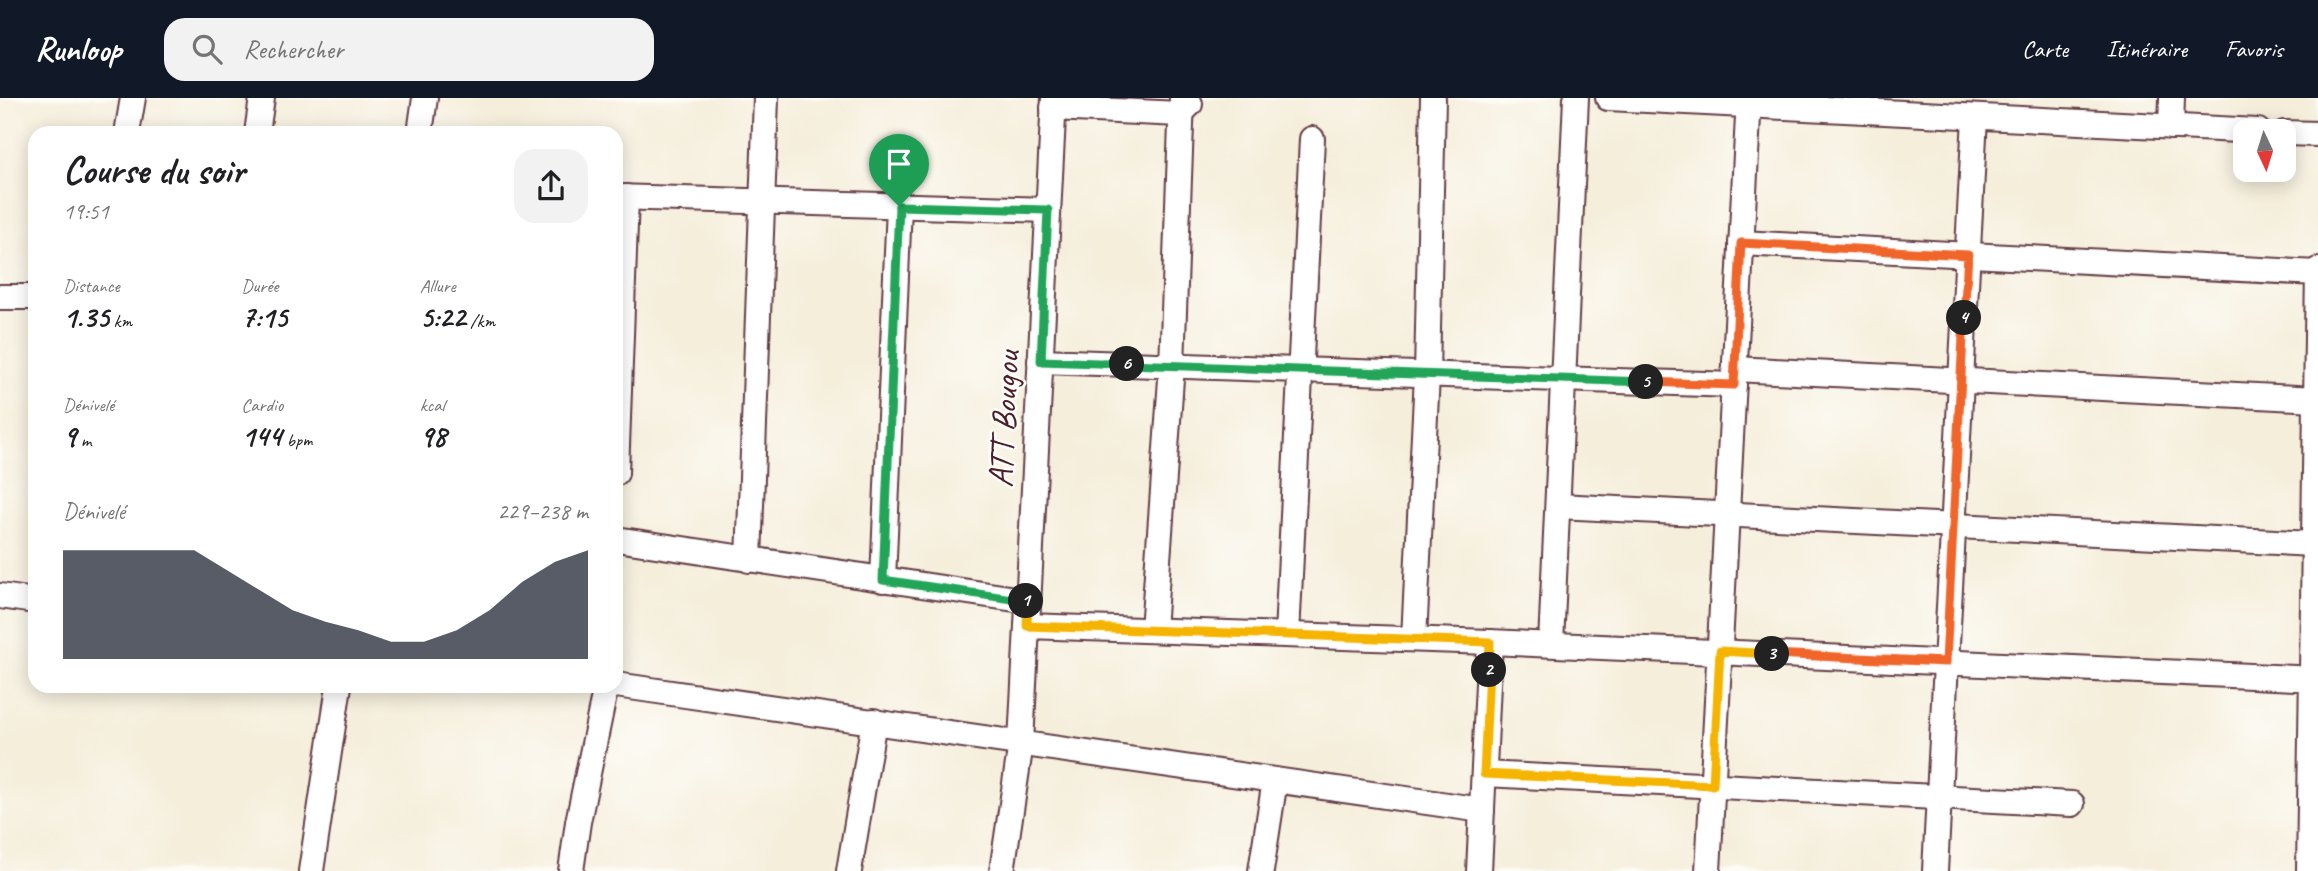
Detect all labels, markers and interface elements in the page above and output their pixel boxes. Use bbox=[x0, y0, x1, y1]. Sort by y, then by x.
search box bbox=[164, 18, 654, 81]
text: Runloop bbox=[35, 28, 122, 70]
icon: search bbox=[188, 30, 226, 68]
text: Rechercher bbox=[244, 33, 343, 66]
text: Carte bbox=[2022, 34, 2068, 64]
text: Itinéraire bbox=[2106, 34, 2187, 64]
text: Favoris bbox=[2225, 34, 2283, 64]
north arrow bbox=[2233, 119, 2296, 182]
map controls bbox=[2233, 119, 2296, 182]
pin bbox=[869, 134, 929, 206]
icon: arrive bbox=[880, 145, 918, 183]
text: Course du soir bbox=[63, 147, 245, 194]
button: share bbox=[514, 149, 588, 223]
text: 19:51 bbox=[63, 197, 109, 226]
text: Distance bbox=[63, 274, 120, 298]
text: Durée bbox=[241, 274, 279, 298]
text: Allure bbox=[420, 274, 456, 298]
text: 1.35 bbox=[63, 298, 109, 336]
text: 7:15 bbox=[241, 298, 287, 336]
text: 5:22 bbox=[420, 298, 466, 336]
pin: 4 bbox=[1946, 300, 1982, 336]
text: 4 bbox=[1959, 305, 1968, 329]
text: km bbox=[109, 309, 132, 333]
text: /km bbox=[466, 309, 495, 333]
pin: 6 bbox=[1110, 346, 1144, 382]
street label: ATT Bougou bbox=[977, 347, 1030, 489]
text: 6 bbox=[1122, 351, 1131, 375]
pin: 5 bbox=[1628, 364, 1664, 400]
text: 5 bbox=[1641, 369, 1650, 393]
text: Dénivelé bbox=[63, 393, 114, 417]
text: Cardio bbox=[241, 393, 283, 417]
text: kcal bbox=[420, 393, 445, 417]
text: 9 bbox=[63, 417, 76, 455]
text: 144 bbox=[241, 417, 282, 455]
text: 98 bbox=[420, 417, 446, 455]
text: m bbox=[76, 428, 91, 452]
text: bpm bbox=[282, 428, 313, 452]
text: Dénivelé bbox=[63, 497, 125, 526]
text: 229–238 m bbox=[497, 497, 588, 526]
pin: 1 bbox=[1009, 584, 1044, 618]
text: 1 bbox=[1021, 588, 1030, 612]
pin: 3 bbox=[1754, 636, 1790, 672]
text: 3 bbox=[1767, 641, 1776, 665]
pin: 2 bbox=[1472, 652, 1506, 688]
text: 2 bbox=[1484, 657, 1493, 681]

